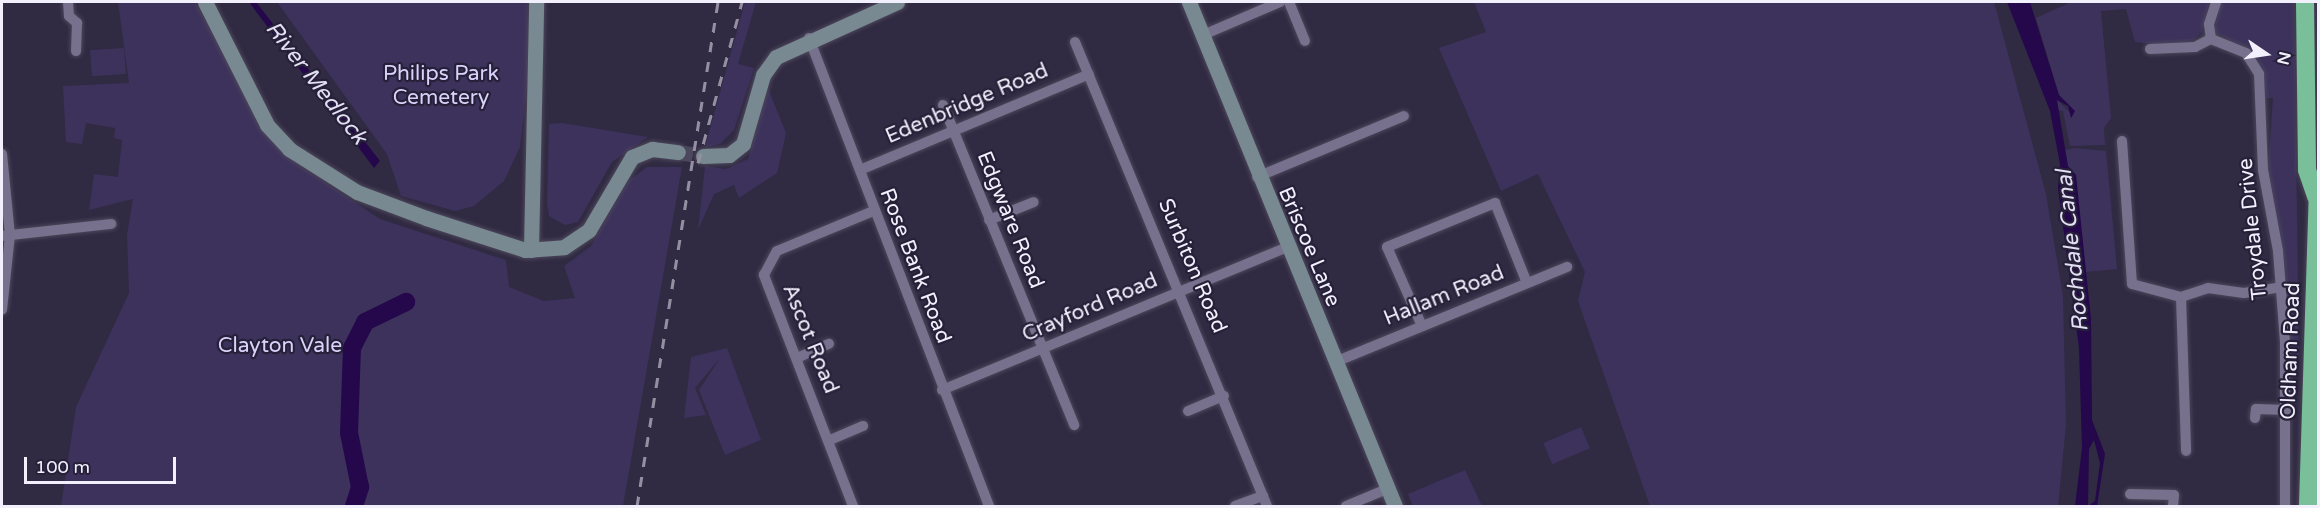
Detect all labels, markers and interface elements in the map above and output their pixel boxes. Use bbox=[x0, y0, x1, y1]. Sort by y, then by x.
water label: River Medlock bbox=[260, 16, 372, 150]
north arrow bbox=[2236, 24, 2296, 84]
text: N bbox=[2272, 50, 2295, 67]
street label: Edenbridge Road bbox=[882, 58, 1052, 150]
park label: Philips Park Cemetery bbox=[383, 61, 499, 111]
street label: Edgware Road bbox=[971, 148, 1049, 292]
street label: Troydale Drive bbox=[2233, 157, 2273, 301]
water label: Rochdale Canal bbox=[2051, 169, 2095, 333]
street label: Briscoe Lane bbox=[1272, 183, 1346, 311]
street label: Rose Bank Road bbox=[874, 185, 956, 347]
street label: Surbiton Road bbox=[1152, 195, 1232, 337]
street label: Hallam Road bbox=[1380, 260, 1508, 332]
street label: Crayford Road bbox=[1018, 268, 1162, 348]
street label: Ascot Road bbox=[777, 281, 843, 397]
street label: Oldham Road bbox=[2276, 282, 2306, 420]
park label: Clayton Vale bbox=[218, 333, 342, 359]
scale bar bbox=[27, 445, 178, 483]
text: 100 m bbox=[35, 456, 90, 478]

